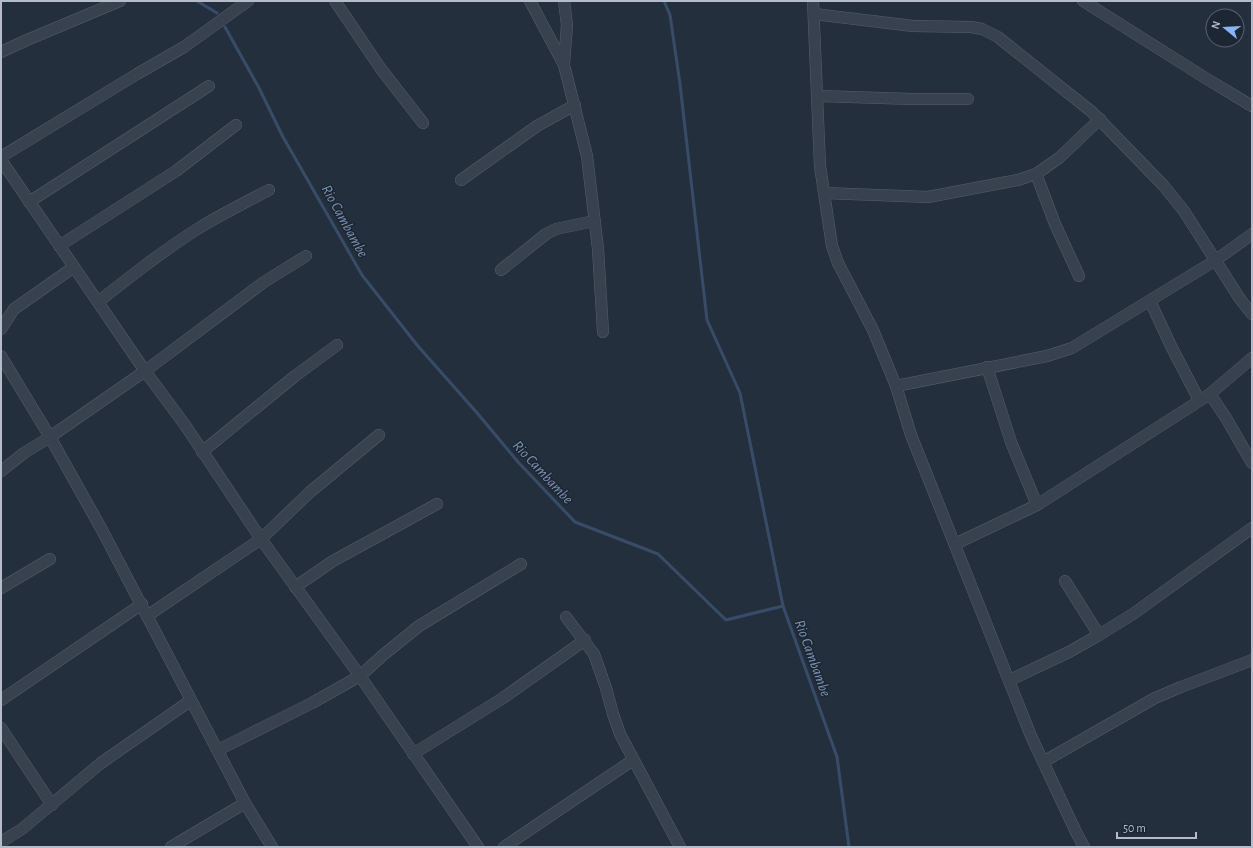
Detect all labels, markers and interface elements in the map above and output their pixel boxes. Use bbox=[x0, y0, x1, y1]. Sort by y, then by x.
north arrow bbox=[1205, 8, 1245, 48]
text: N bbox=[1210, 20, 1222, 30]
water label: Rio Cambambe bbox=[319, 182, 371, 260]
water label: Rio Cambambe bbox=[510, 438, 576, 507]
water label: Rio Cambambe bbox=[792, 618, 833, 699]
scale bar bbox=[1117, 814, 1196, 840]
text: 50 m bbox=[1123, 822, 1146, 834]

